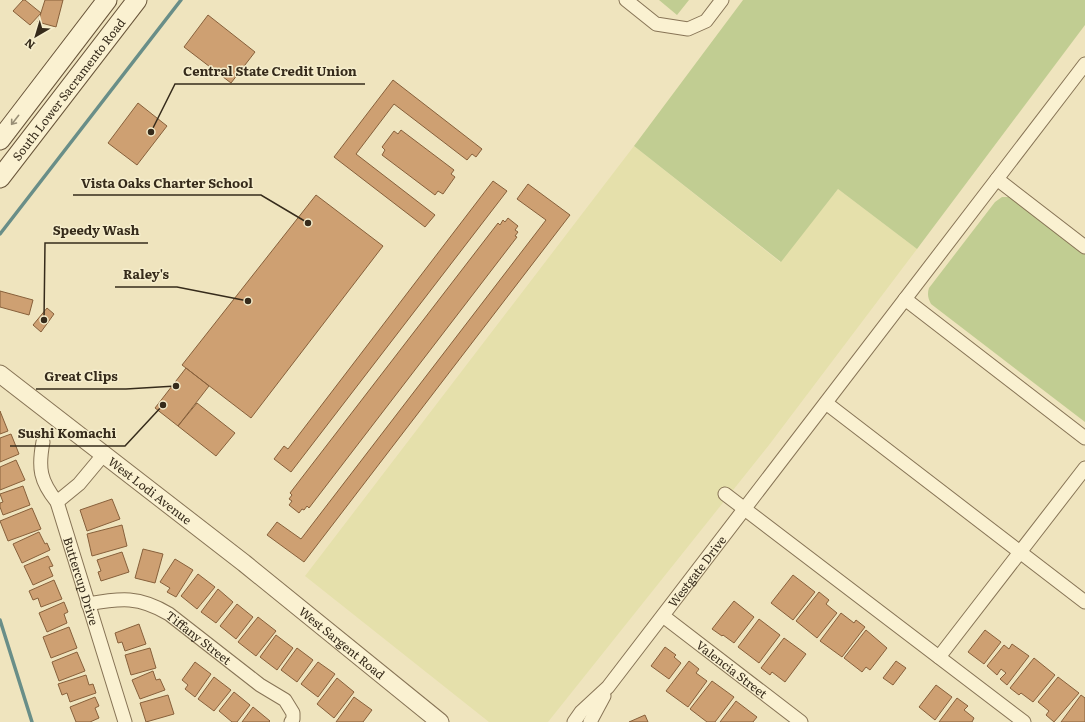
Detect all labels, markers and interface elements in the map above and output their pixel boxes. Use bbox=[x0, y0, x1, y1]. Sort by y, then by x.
street label: South Lower Sacramento Road bbox=[8, 14, 129, 164]
north arrow bbox=[16, 16, 56, 56]
text: N bbox=[21, 36, 38, 54]
callout: Central State Credit Union bbox=[175, 59, 365, 84]
text: Central State Credit Union bbox=[183, 61, 357, 80]
one-way arrow bbox=[11, 114, 20, 125]
callout: Vista Oaks Charter School bbox=[73, 170, 261, 195]
text: Vista Oaks Charter School bbox=[81, 173, 253, 192]
callout: Speedy Wash bbox=[45, 218, 148, 243]
text: Speedy Wash bbox=[53, 220, 139, 239]
callout: Raley's bbox=[115, 262, 177, 287]
text: Raley's bbox=[123, 264, 170, 283]
callout: Great Clips bbox=[36, 364, 126, 389]
text: Great Clips bbox=[44, 366, 118, 385]
callout: Sushi Komachi bbox=[10, 421, 125, 446]
text: Sushi Komachi bbox=[18, 423, 117, 442]
street label: West Lodi Avenue bbox=[105, 452, 196, 528]
street label: Westgate Drive bbox=[663, 531, 730, 611]
street label: Buttercup Drive bbox=[59, 535, 104, 627]
street label: West Sargent Road bbox=[295, 602, 390, 684]
street label: Tiffany Street bbox=[162, 606, 236, 669]
street label: Valencia Street bbox=[693, 636, 772, 702]

